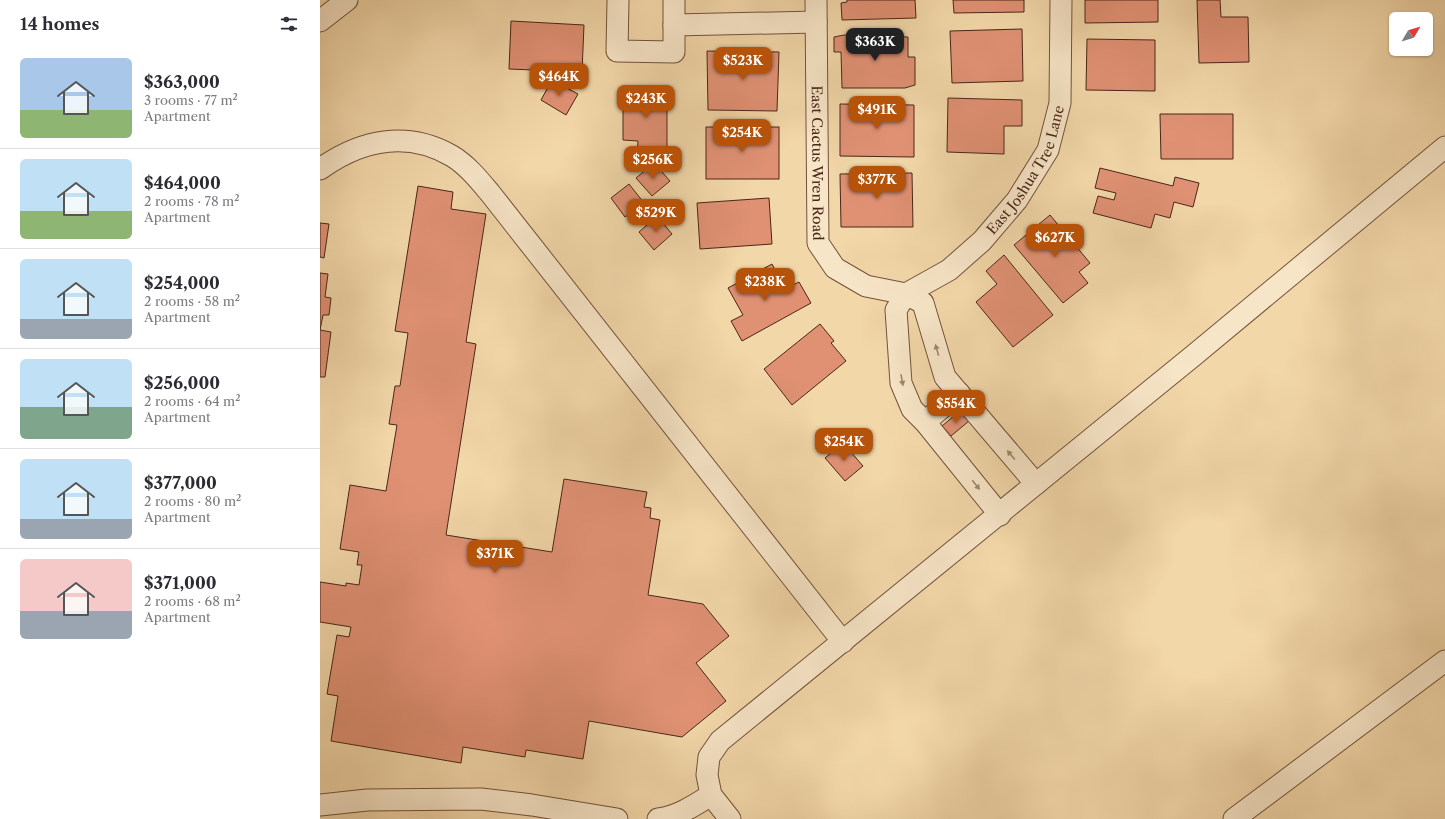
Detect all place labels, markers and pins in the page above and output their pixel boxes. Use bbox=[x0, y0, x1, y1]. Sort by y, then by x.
pin: $363K bbox=[847, 28, 903, 62]
pin: $523K bbox=[715, 47, 771, 81]
pin: $464K bbox=[531, 63, 587, 97]
pin: $243K bbox=[618, 85, 674, 119]
pin: $491K bbox=[849, 96, 905, 130]
pin: $254K bbox=[714, 119, 770, 153]
pin: $256K bbox=[625, 146, 681, 180]
pin: $377K bbox=[849, 166, 905, 200]
pin: $529K bbox=[628, 199, 684, 233]
pin: $627K bbox=[1027, 224, 1083, 258]
pin: $238K bbox=[737, 268, 793, 302]
pin: $554K bbox=[928, 390, 984, 424]
pin: $254K bbox=[816, 428, 872, 462]
pin: $371K bbox=[467, 540, 523, 574]

